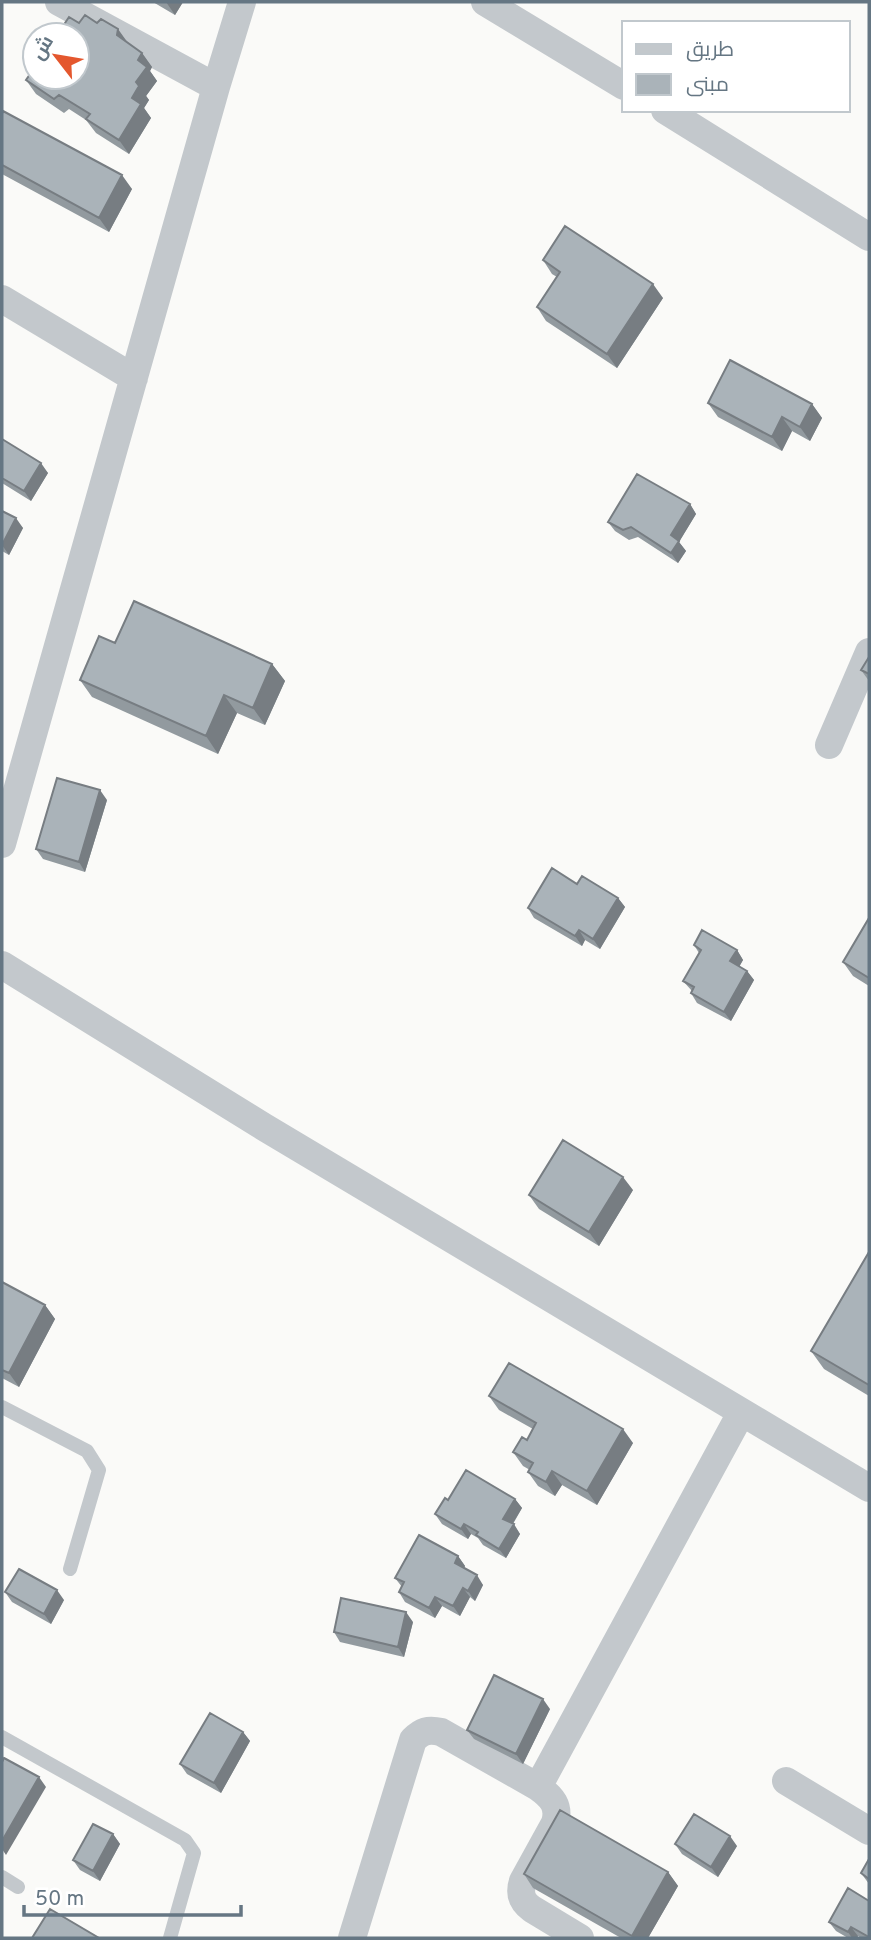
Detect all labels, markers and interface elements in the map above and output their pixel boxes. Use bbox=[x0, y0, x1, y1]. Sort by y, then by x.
north arrow bbox=[21, 21, 91, 91]
legend bbox=[622, 21, 850, 112]
text: ش bbox=[27, 32, 60, 65]
text: طريق bbox=[686, 37, 734, 64]
text: مبنى bbox=[686, 72, 729, 99]
scale bar bbox=[24, 1874, 242, 1918]
text: 50 m bbox=[35, 1886, 84, 1913]

